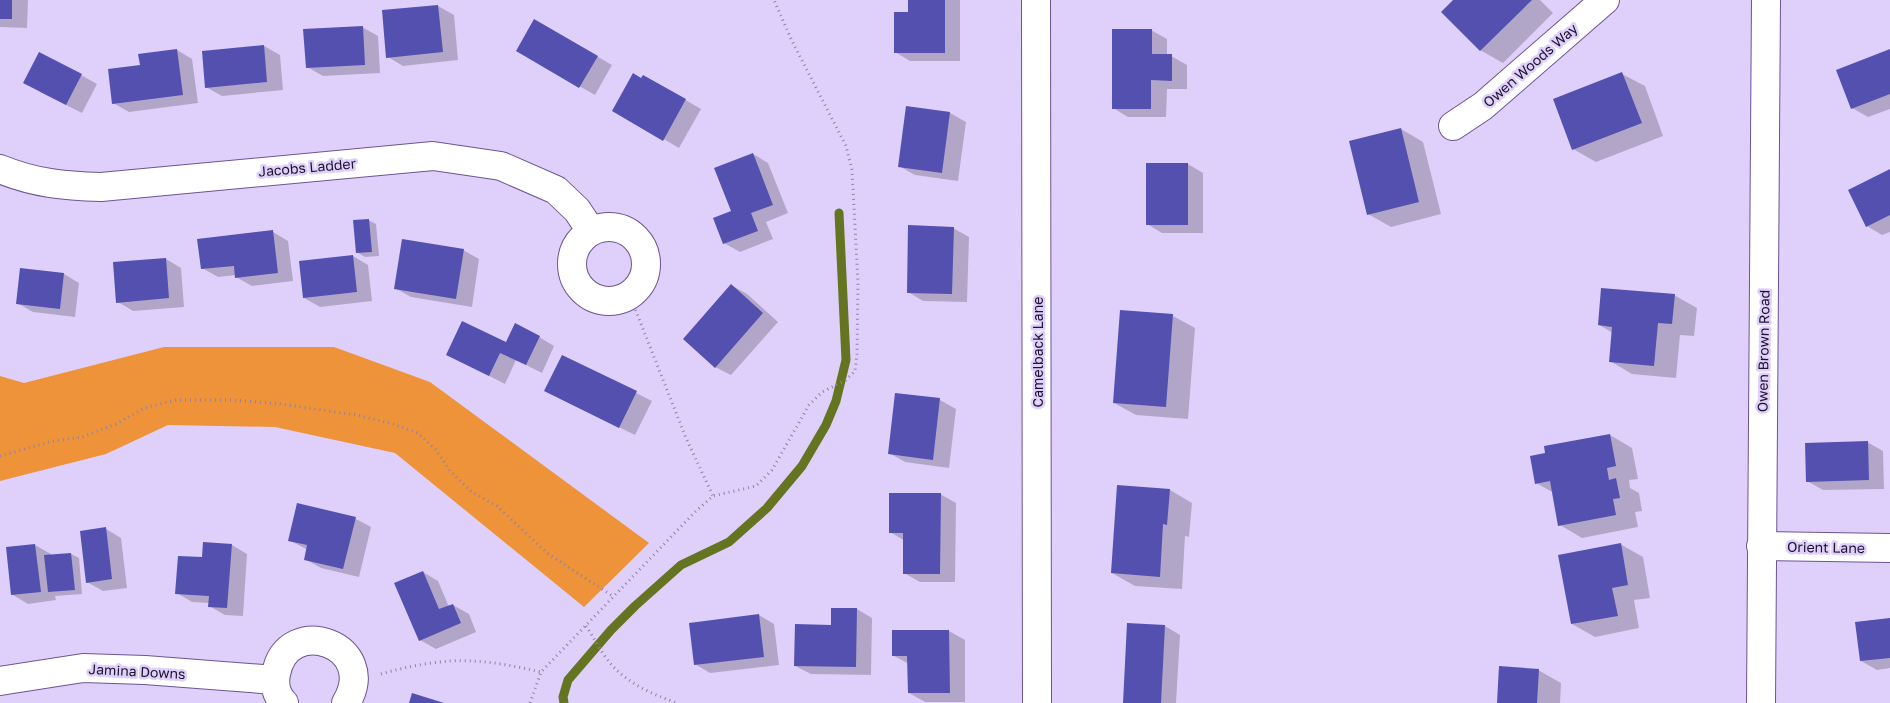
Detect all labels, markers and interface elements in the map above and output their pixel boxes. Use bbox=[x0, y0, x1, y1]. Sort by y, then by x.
street label: Owen Woods Way bbox=[1479, 19, 1581, 111]
street label: Jacobs Ladder bbox=[257, 154, 357, 180]
street label: Owen Brown Road bbox=[1753, 290, 1773, 412]
street label: Camelback Lane bbox=[1029, 297, 1046, 407]
street label: Orient Lane bbox=[1787, 538, 1865, 556]
street label: Jamina Downs bbox=[88, 660, 186, 682]

